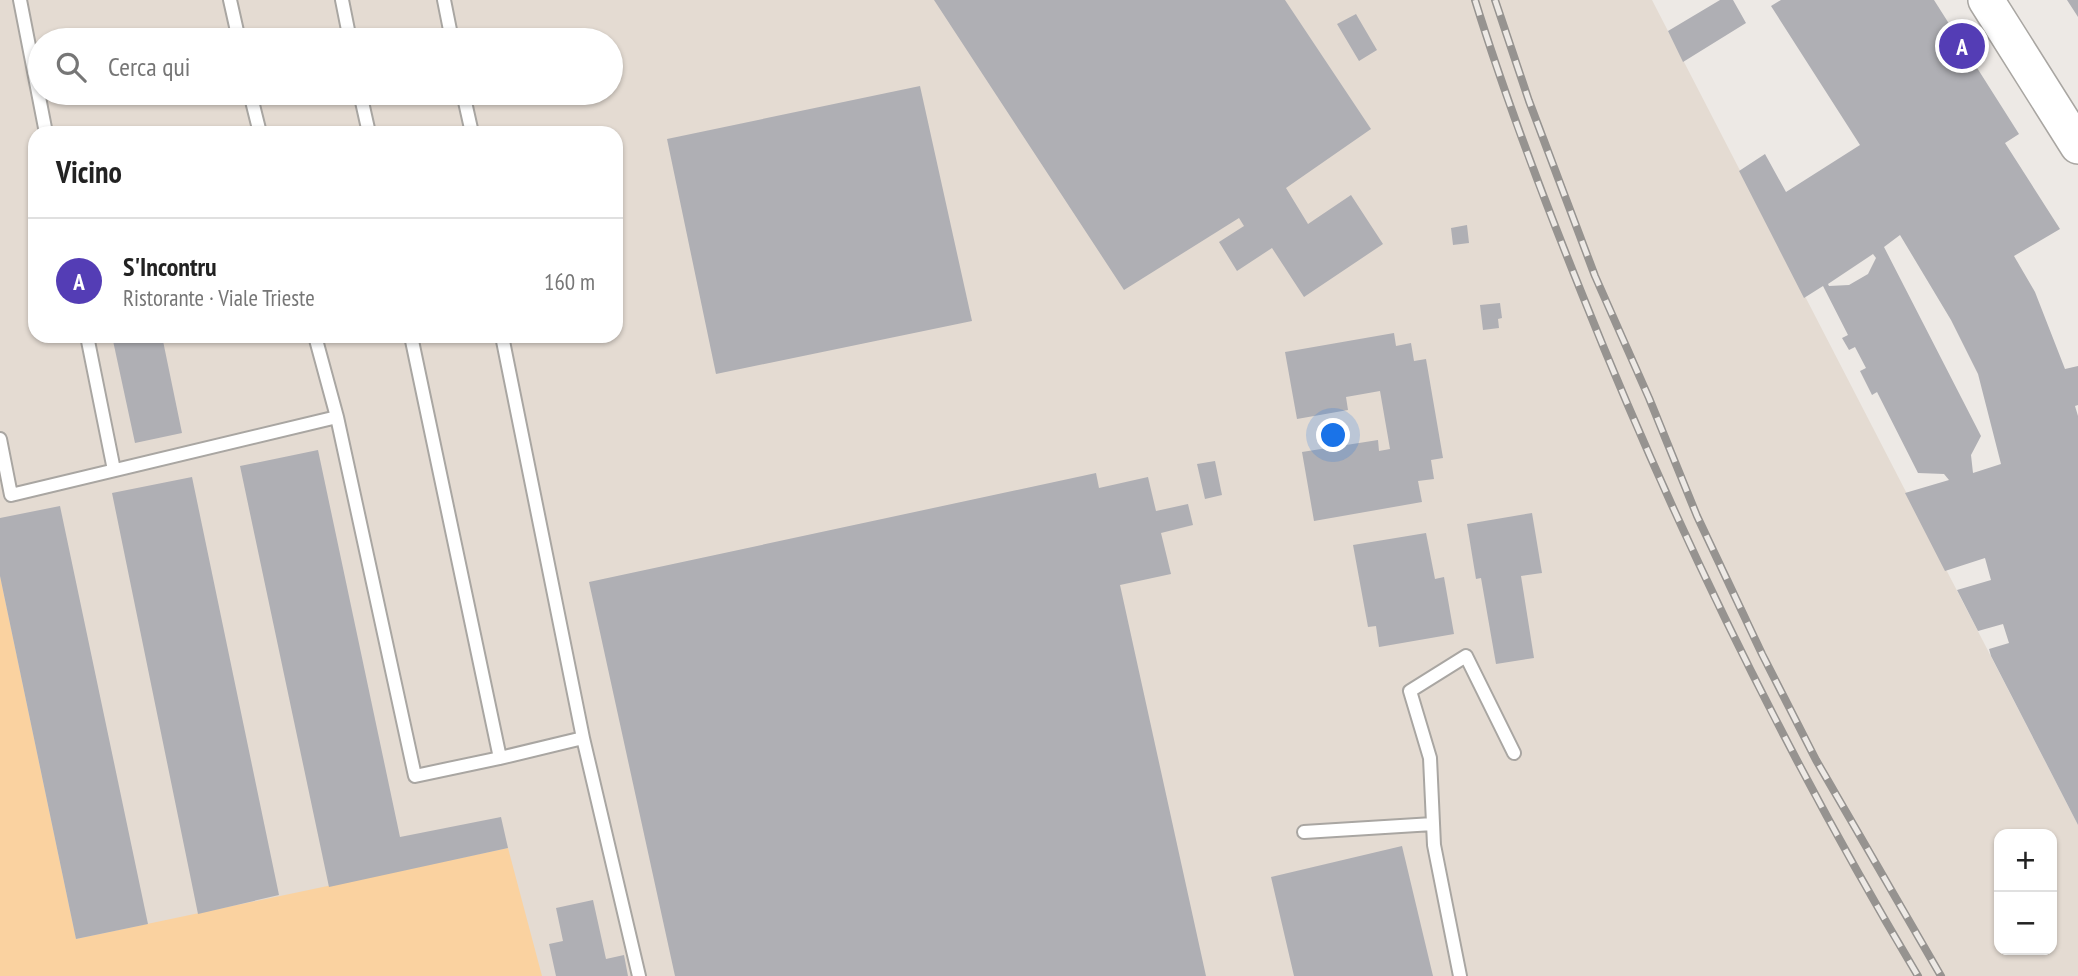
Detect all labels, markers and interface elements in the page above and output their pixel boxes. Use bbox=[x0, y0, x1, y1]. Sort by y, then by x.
pin: A bbox=[1939, 20, 1985, 72]
search box bbox=[28, 28, 623, 105]
icon: search bbox=[52, 48, 90, 86]
text: Cerca qui bbox=[108, 50, 190, 83]
text: Vicino bbox=[56, 152, 122, 191]
text: S'Incontru bbox=[123, 250, 217, 283]
text: A bbox=[73, 267, 85, 296]
text: 160 m bbox=[544, 267, 595, 296]
text: Ristorante · Viale Trieste bbox=[123, 283, 315, 312]
your location bbox=[1316, 418, 1350, 452]
map controls bbox=[1994, 829, 2057, 955]
button: + bbox=[1994, 829, 2057, 892]
button: − bbox=[1994, 892, 2057, 955]

